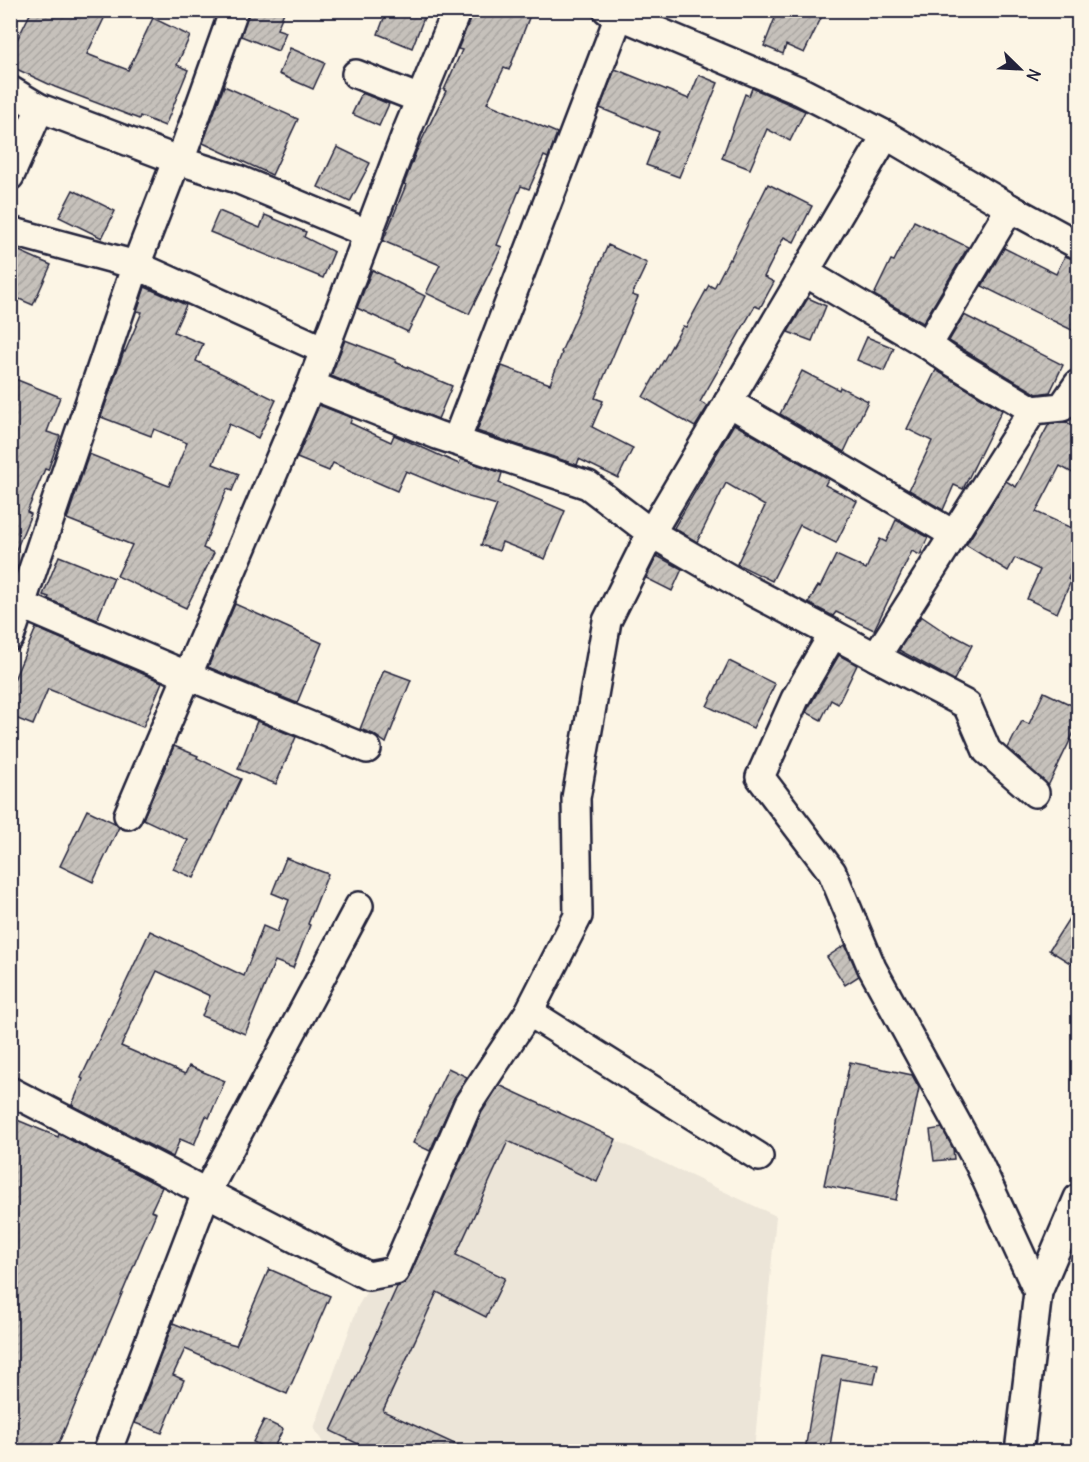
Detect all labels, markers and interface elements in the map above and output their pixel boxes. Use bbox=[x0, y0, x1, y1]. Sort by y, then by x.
north arrow bbox=[990, 39, 1050, 99]
text: N bbox=[1022, 66, 1045, 84]

